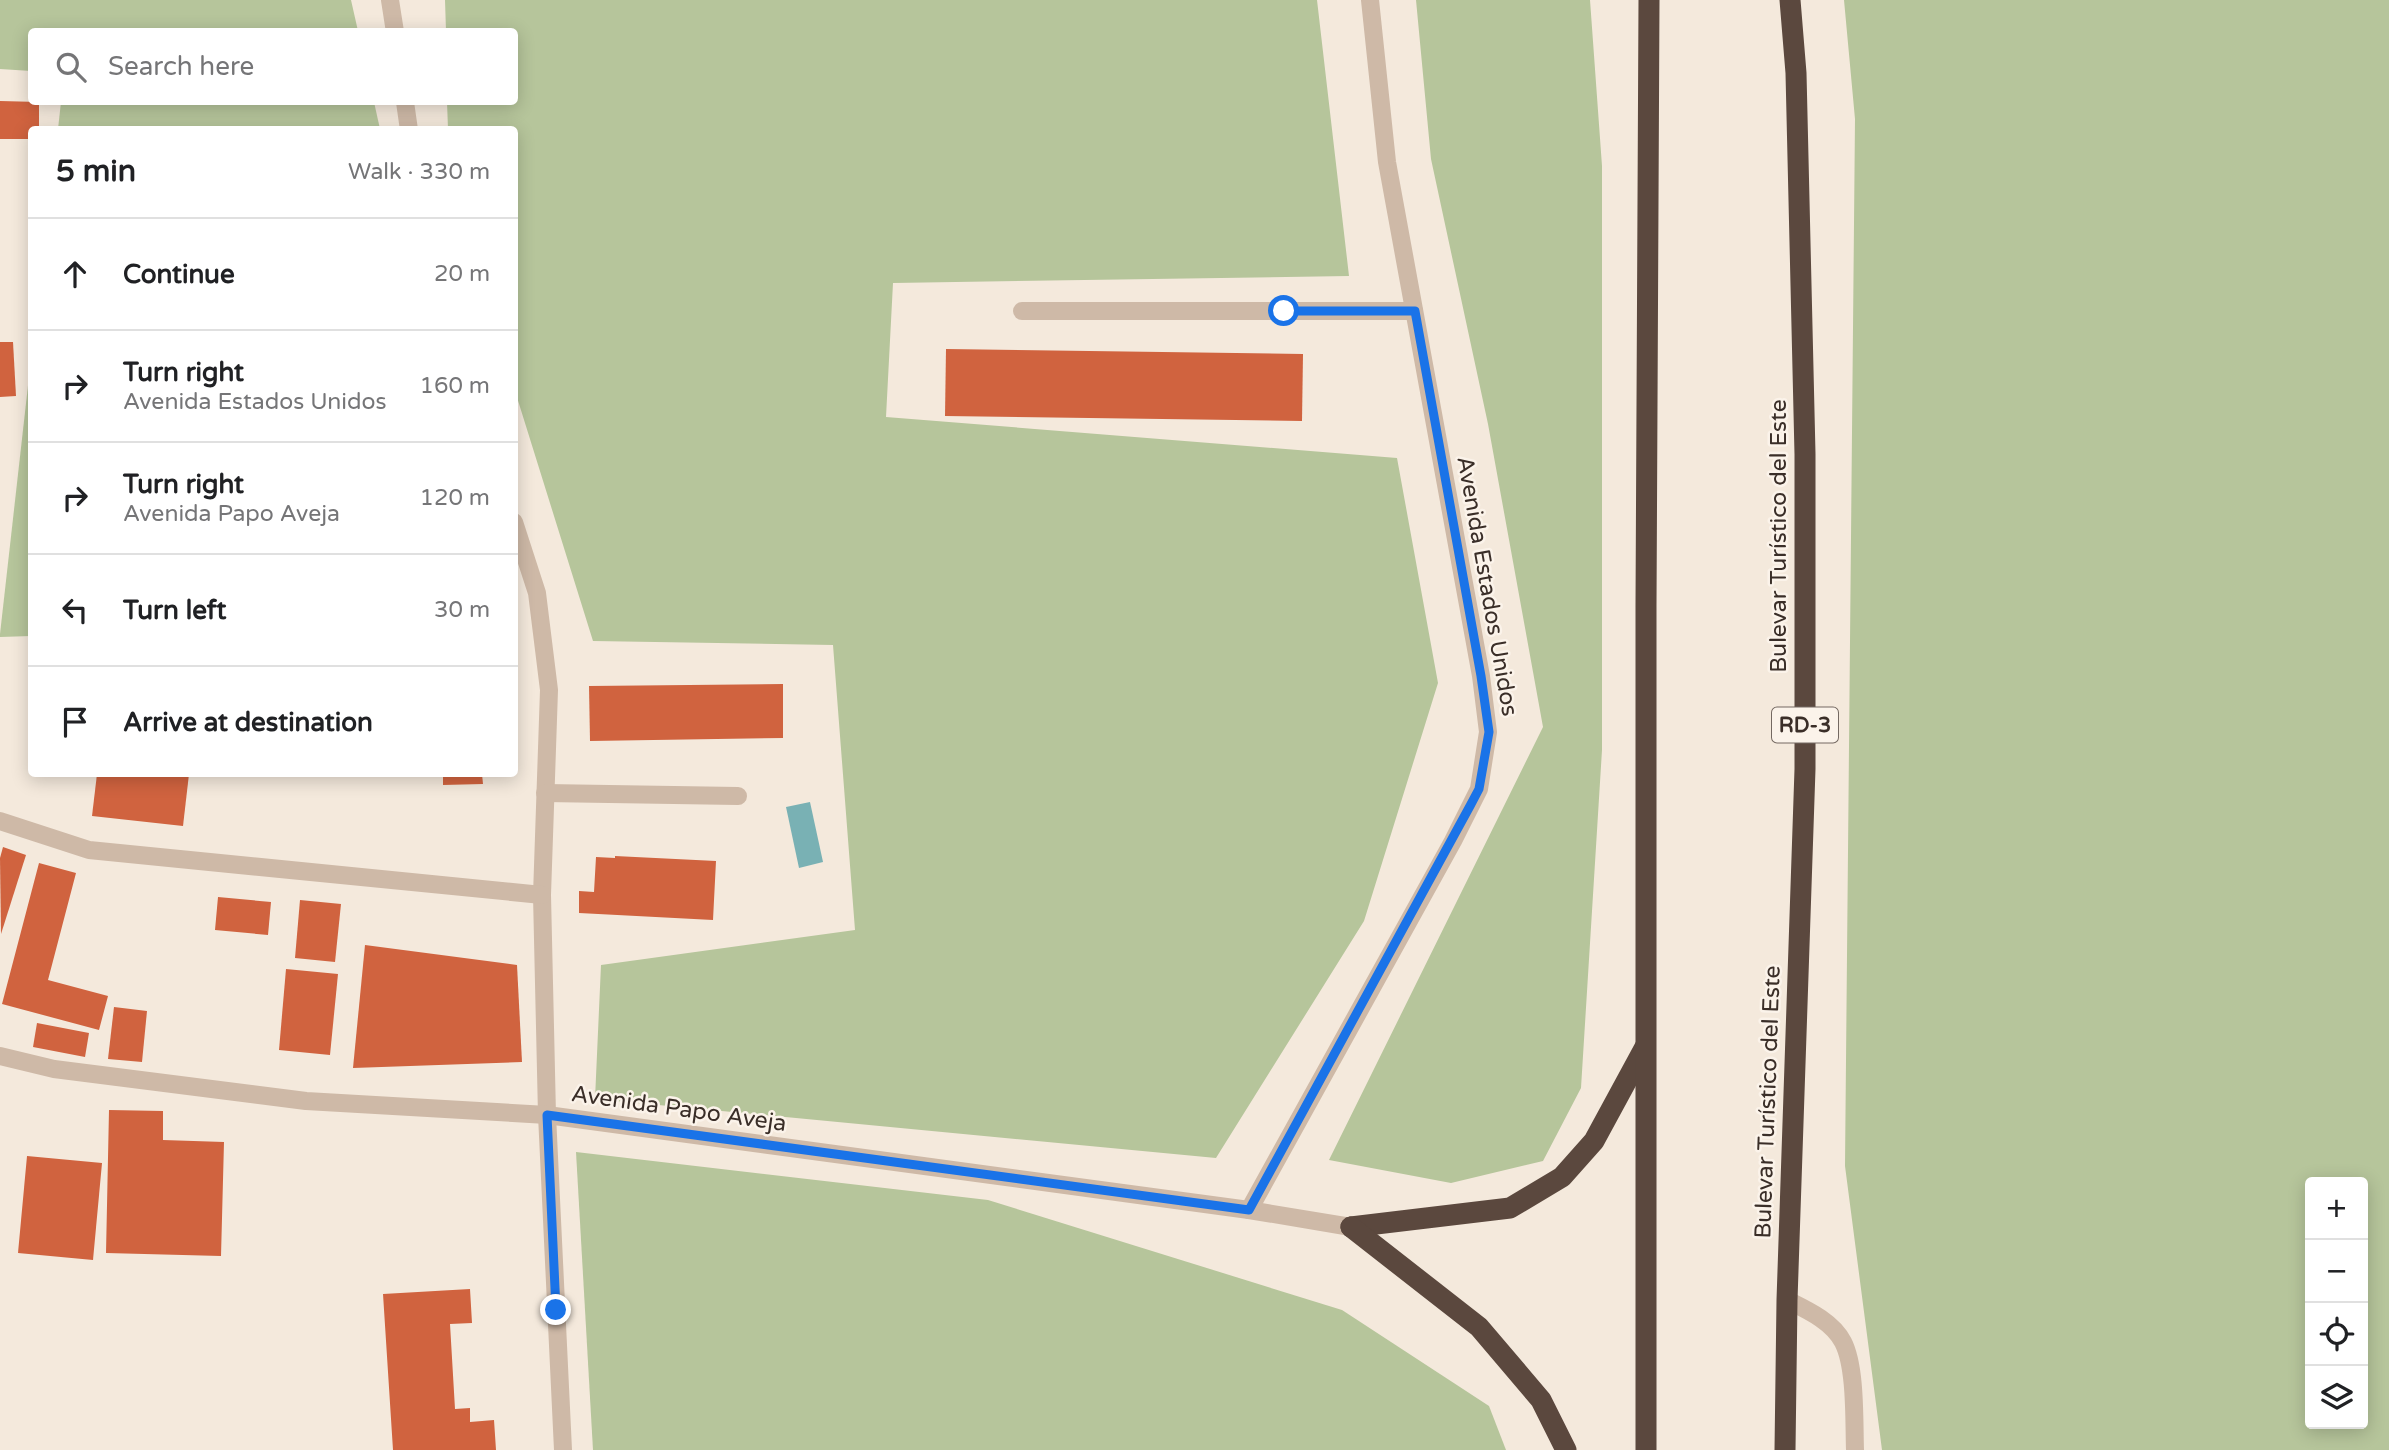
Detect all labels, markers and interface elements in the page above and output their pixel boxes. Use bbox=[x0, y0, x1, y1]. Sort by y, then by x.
search box bbox=[28, 28, 518, 105]
icon: search bbox=[52, 48, 90, 86]
text: Search here bbox=[108, 51, 254, 82]
text: 5 min bbox=[56, 153, 136, 190]
text: Walk · 330 m bbox=[348, 158, 490, 186]
icon: ahead bbox=[56, 255, 94, 293]
text: Continue bbox=[123, 259, 235, 290]
text: 20 m bbox=[434, 260, 490, 288]
route start bbox=[1268, 295, 1299, 326]
text: Turn right bbox=[123, 357, 244, 388]
icon: right bbox=[56, 367, 94, 405]
text: 160 m bbox=[420, 372, 490, 400]
text: Avenida Estados Unidos bbox=[123, 388, 387, 416]
street label: Bulevar Turístico del Este bbox=[1765, 399, 1793, 673]
street label: Avenida Estados Unidos bbox=[1450, 454, 1524, 718]
text: Turn right bbox=[123, 469, 244, 500]
icon: right bbox=[56, 479, 94, 517]
text: 120 m bbox=[420, 484, 490, 512]
text: Avenida Papo Aveja bbox=[123, 500, 340, 528]
icon: left bbox=[56, 591, 94, 629]
text: Turn left bbox=[123, 595, 226, 626]
text: 30 m bbox=[434, 596, 490, 624]
icon: arrive bbox=[56, 703, 94, 741]
text: Arrive at destination bbox=[123, 707, 373, 738]
road number: RD-3 bbox=[1772, 708, 1838, 742]
street label: Bulevar Turístico del Este bbox=[1749, 965, 1787, 1239]
street label: Avenida Papo Aveja bbox=[569, 1080, 788, 1138]
map controls bbox=[2305, 1177, 2368, 1429]
button: + bbox=[2305, 1177, 2368, 1240]
button: − bbox=[2305, 1240, 2368, 1303]
route end bbox=[540, 1294, 571, 1325]
button: locate bbox=[2305, 1303, 2368, 1366]
button: layers bbox=[2305, 1366, 2368, 1429]

